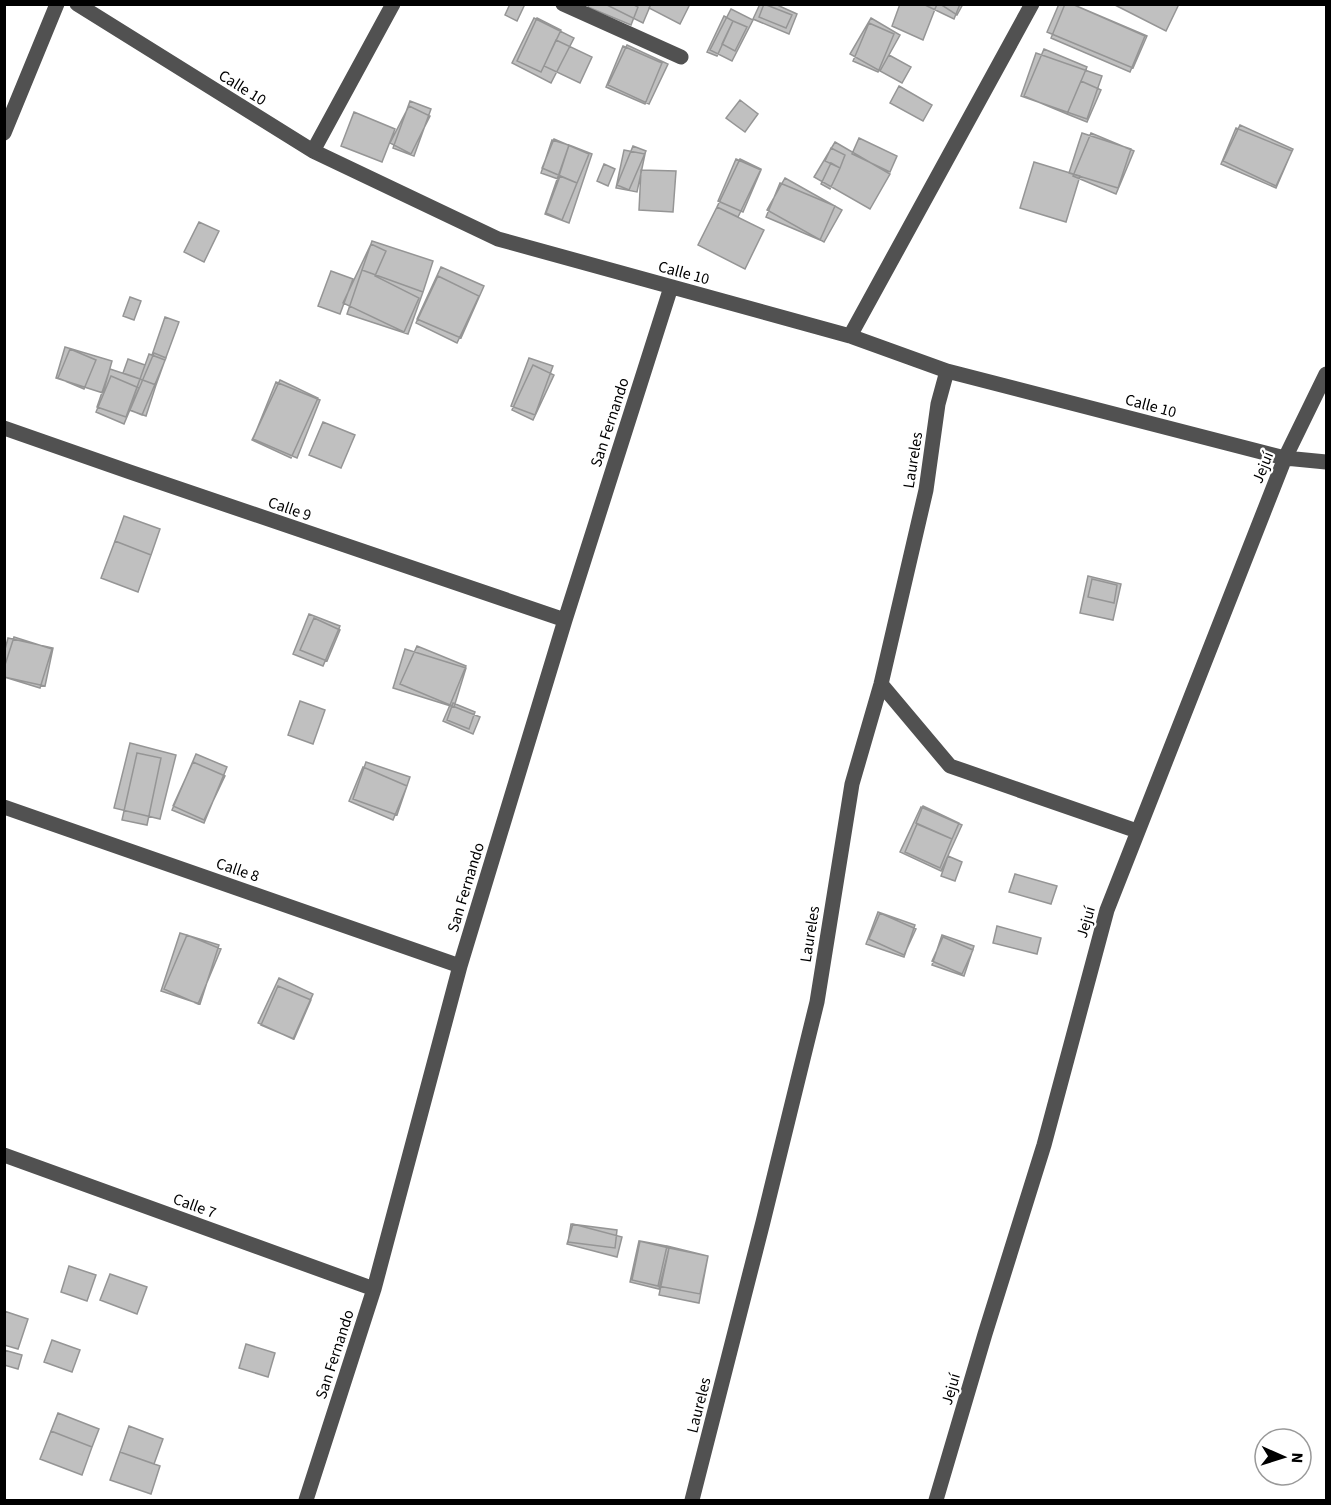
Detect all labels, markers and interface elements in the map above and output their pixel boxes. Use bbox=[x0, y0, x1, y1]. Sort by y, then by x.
street label: Calle 10 bbox=[214, 65, 271, 111]
street label: Calle 10 bbox=[656, 256, 712, 290]
street label: San Fernando bbox=[585, 375, 635, 470]
street label: Calle 10 bbox=[1123, 389, 1179, 423]
street label: Laureles bbox=[898, 430, 928, 490]
street label: Jejuí bbox=[1247, 447, 1280, 486]
street label: Calle 9 bbox=[265, 491, 314, 527]
street label: San Fernando bbox=[442, 840, 490, 935]
street label: Calle 8 bbox=[213, 852, 262, 888]
street label: Jejuí bbox=[1071, 903, 1101, 941]
street label: Laureles bbox=[795, 904, 825, 964]
street label: Calle 7 bbox=[170, 1188, 219, 1224]
street label: San Fernando bbox=[310, 1307, 360, 1402]
street label: Jejuí bbox=[936, 1370, 966, 1408]
street label: Laureles bbox=[681, 1375, 717, 1435]
north arrow bbox=[1253, 1427, 1313, 1487]
text: N bbox=[1286, 1452, 1308, 1464]

